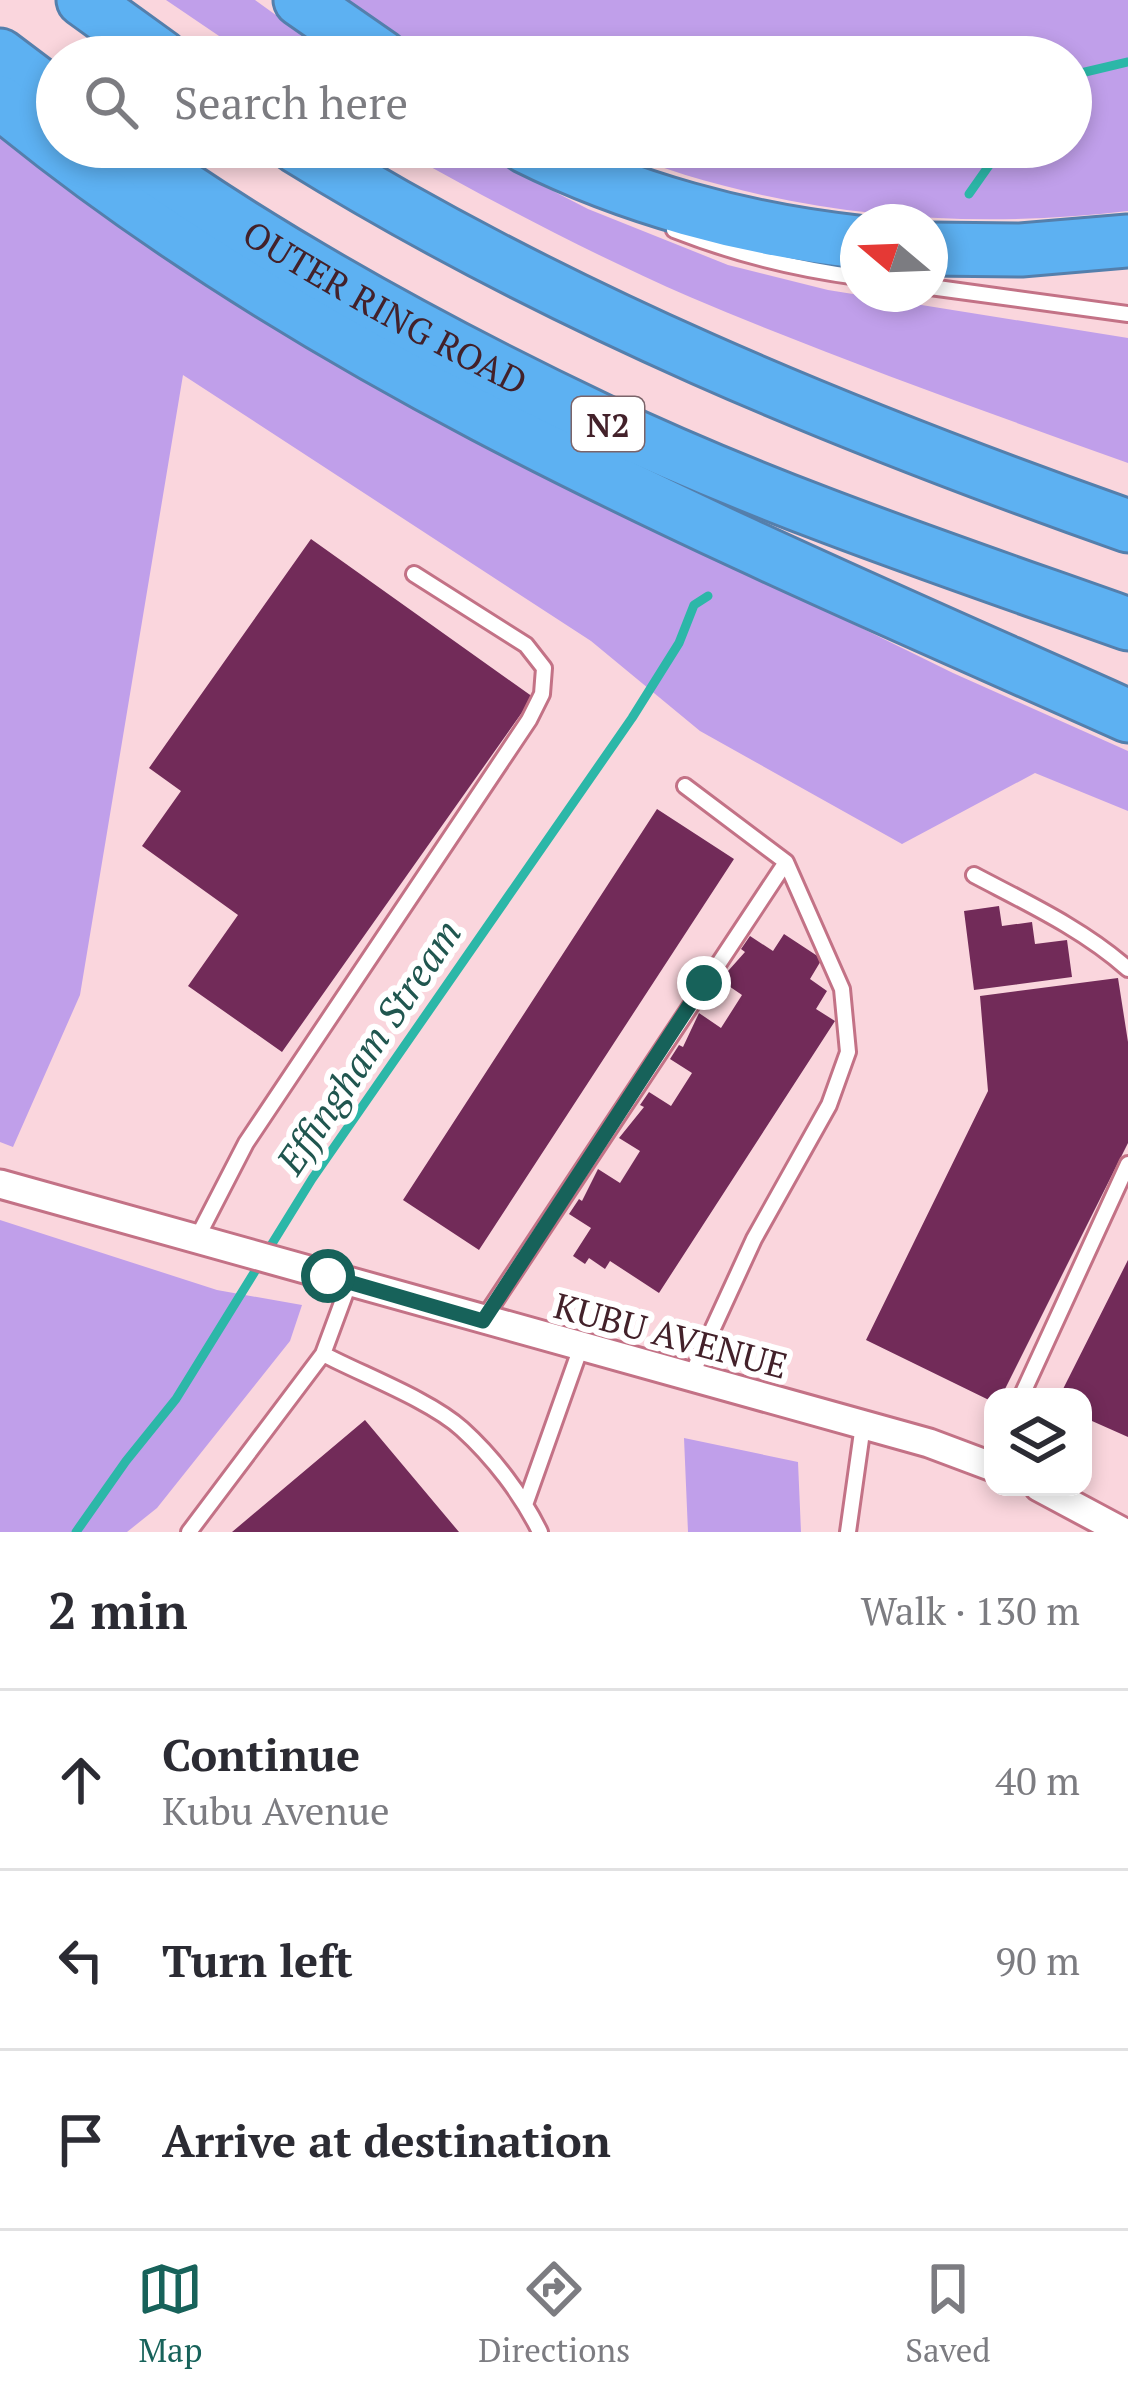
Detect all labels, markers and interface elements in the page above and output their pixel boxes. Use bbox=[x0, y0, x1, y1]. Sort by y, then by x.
search box bbox=[36, 36, 1092, 168]
icon: search bbox=[78, 69, 144, 135]
text: Search here bbox=[174, 72, 408, 132]
north arrow bbox=[840, 204, 948, 312]
street label: OUTER RING ROAD bbox=[235, 209, 535, 404]
road number: N2 bbox=[572, 397, 644, 451]
water label: Effingham Stream bbox=[263, 909, 472, 1184]
route end bbox=[677, 956, 731, 1010]
route start bbox=[301, 1249, 355, 1303]
street label: KUBU AVENUE bbox=[549, 1281, 793, 1389]
map controls bbox=[984, 1388, 1092, 1496]
button: layers bbox=[984, 1388, 1092, 1496]
text: 2 min bbox=[48, 1576, 188, 1644]
text: Walk · 130 m bbox=[861, 1584, 1080, 1636]
text: Continue bbox=[162, 1724, 360, 1784]
icon: ahead bbox=[48, 1747, 114, 1813]
text: 40 m bbox=[995, 1754, 1080, 1806]
text: Kubu Avenue bbox=[162, 1784, 390, 1836]
icon: left bbox=[48, 1927, 114, 1993]
text: Turn left bbox=[162, 1930, 353, 1990]
text: 90 m bbox=[995, 1934, 1080, 1986]
icon: arrive bbox=[48, 2107, 114, 2173]
text: Arrive at destination bbox=[162, 2110, 611, 2170]
tab: Map bbox=[137, 2256, 203, 2371]
tab: Directions bbox=[478, 2256, 630, 2371]
tab: Saved bbox=[905, 2256, 991, 2371]

